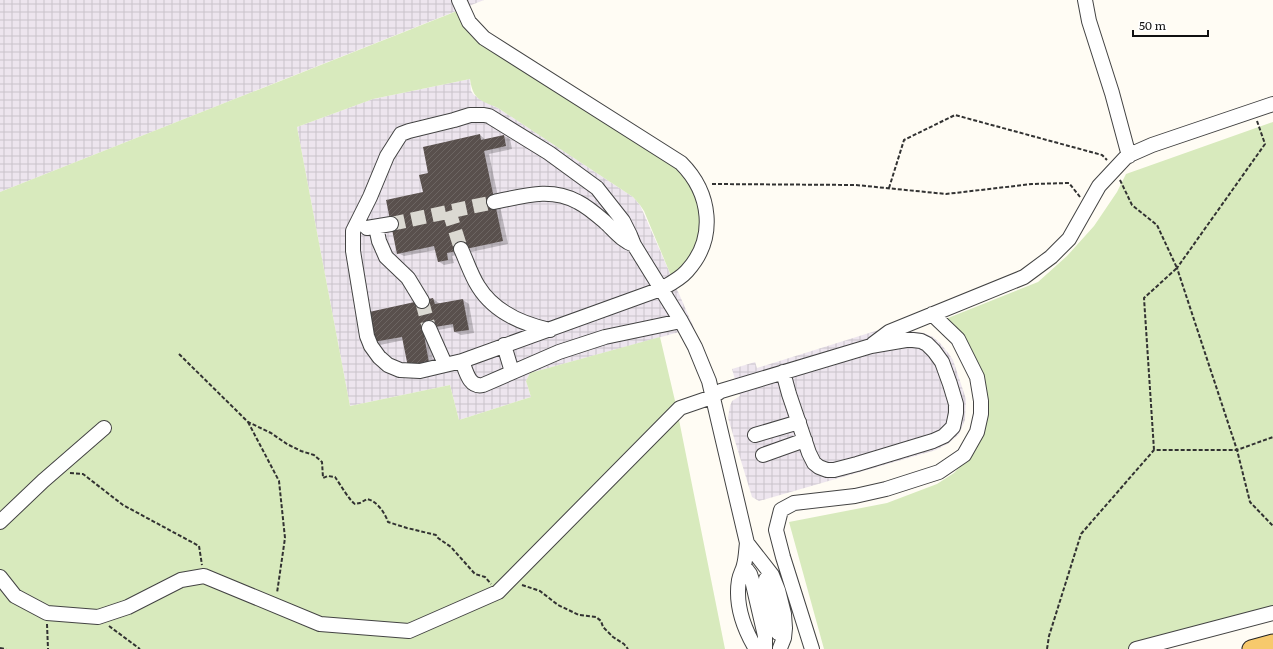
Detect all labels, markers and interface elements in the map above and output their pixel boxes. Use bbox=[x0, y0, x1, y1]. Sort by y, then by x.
scale bar bbox=[1133, 12, 1208, 38]
text: 50 m bbox=[1139, 16, 1166, 34]

